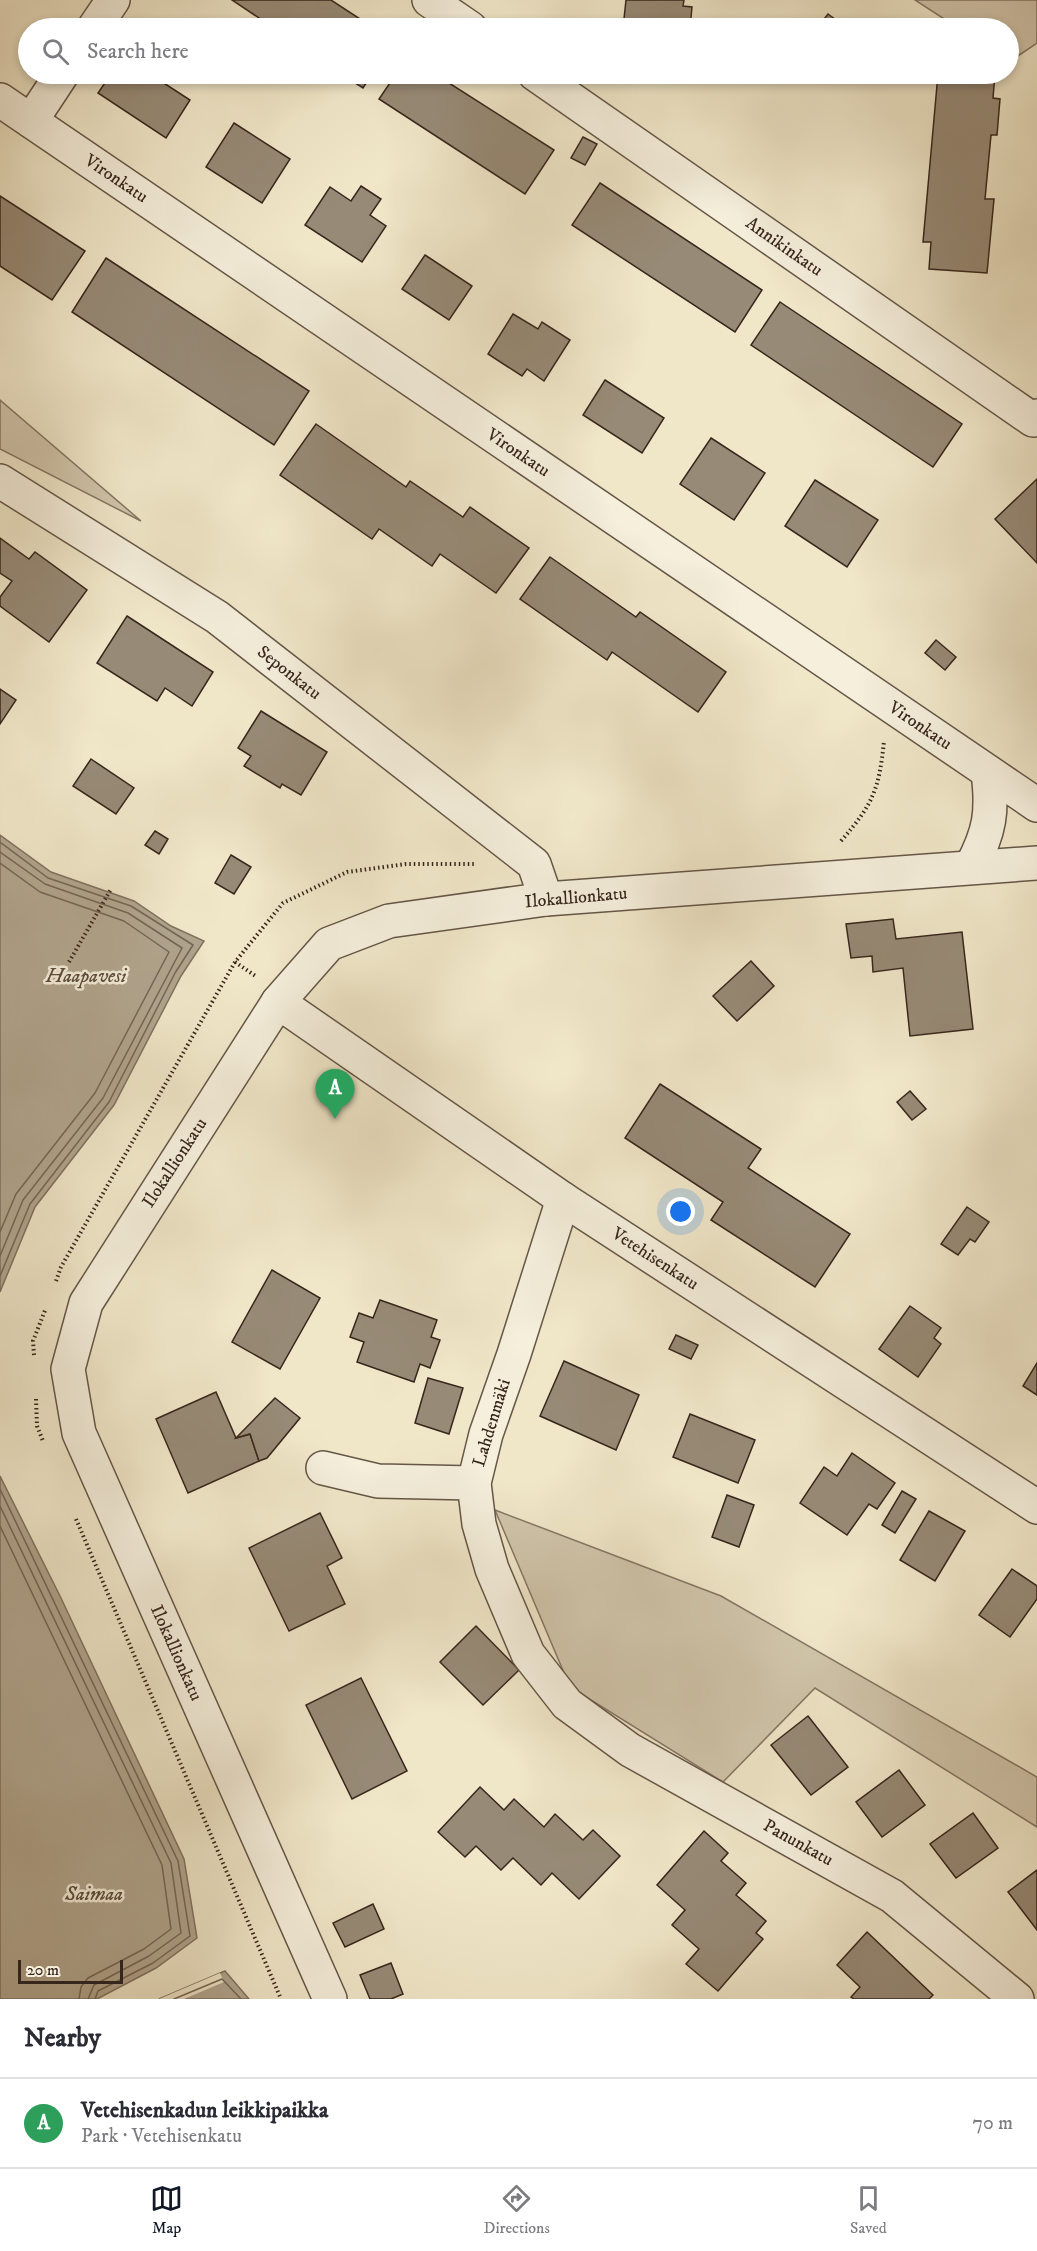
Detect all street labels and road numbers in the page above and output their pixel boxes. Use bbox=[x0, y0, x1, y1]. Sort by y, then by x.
street label: Vironkatu bbox=[79, 149, 152, 208]
street label: Annikinkatu bbox=[741, 212, 827, 282]
street label: Vironkatu bbox=[481, 423, 554, 482]
street label: Seponkatu bbox=[253, 641, 326, 705]
street label: Vironkatu bbox=[883, 696, 956, 755]
street label: Ilokallionkatu bbox=[524, 883, 628, 913]
street label: Ilokallionkatu bbox=[138, 1114, 212, 1212]
street label: Vetehisenkatu bbox=[607, 1222, 703, 1295]
street label: Lahdenmäki bbox=[468, 1376, 516, 1470]
street label: Ilokallionkatu bbox=[145, 1602, 207, 1705]
street label: Panunkatu bbox=[759, 1815, 837, 1871]

